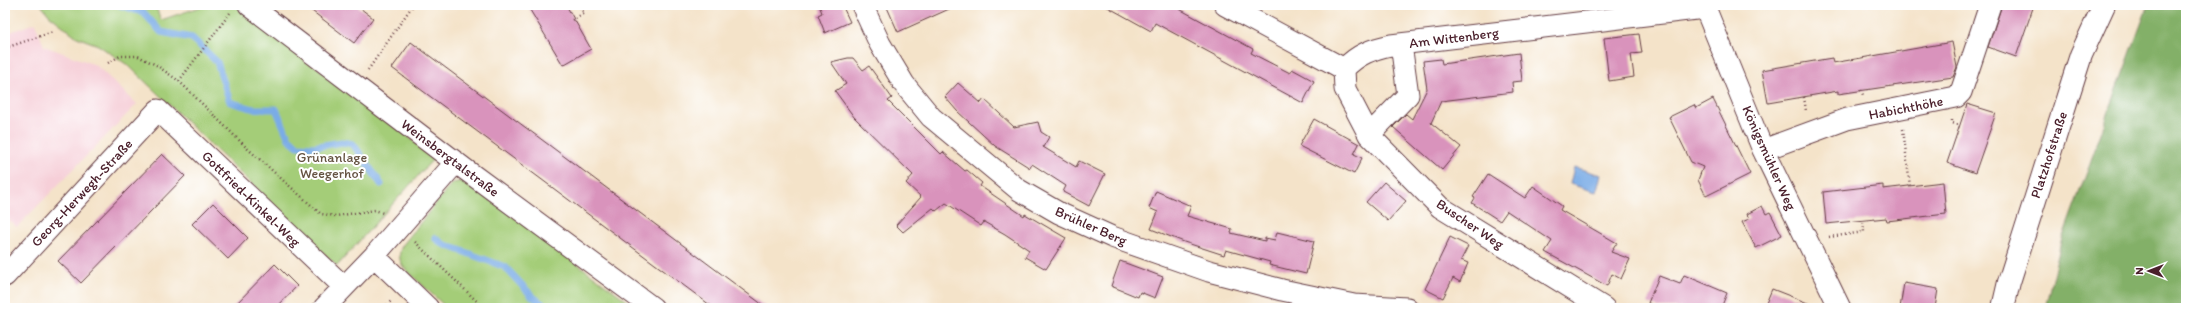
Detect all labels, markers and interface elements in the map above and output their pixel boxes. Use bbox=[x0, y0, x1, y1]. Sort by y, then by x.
street label: Am Wittenberg bbox=[1408, 24, 1501, 52]
street label: Habichthöhe bbox=[1867, 92, 1945, 124]
street label: Königsmühler Weg bbox=[1738, 103, 1800, 214]
street label: Platzhofstraße bbox=[2027, 109, 2071, 201]
street label: Weinsbergtalstraße bbox=[398, 116, 503, 201]
street label: Georg-Herwegh-Straße bbox=[28, 135, 137, 250]
street label: Gottfried-Kinkel-Weg bbox=[198, 148, 304, 251]
park label: Grünanlage Weegerhof bbox=[297, 149, 367, 182]
street label: Buscher Weg bbox=[1433, 195, 1508, 253]
street label: Brühler Berg bbox=[1052, 203, 1130, 250]
north arrow bbox=[2129, 251, 2169, 291]
text: N bbox=[2133, 267, 2146, 275]

